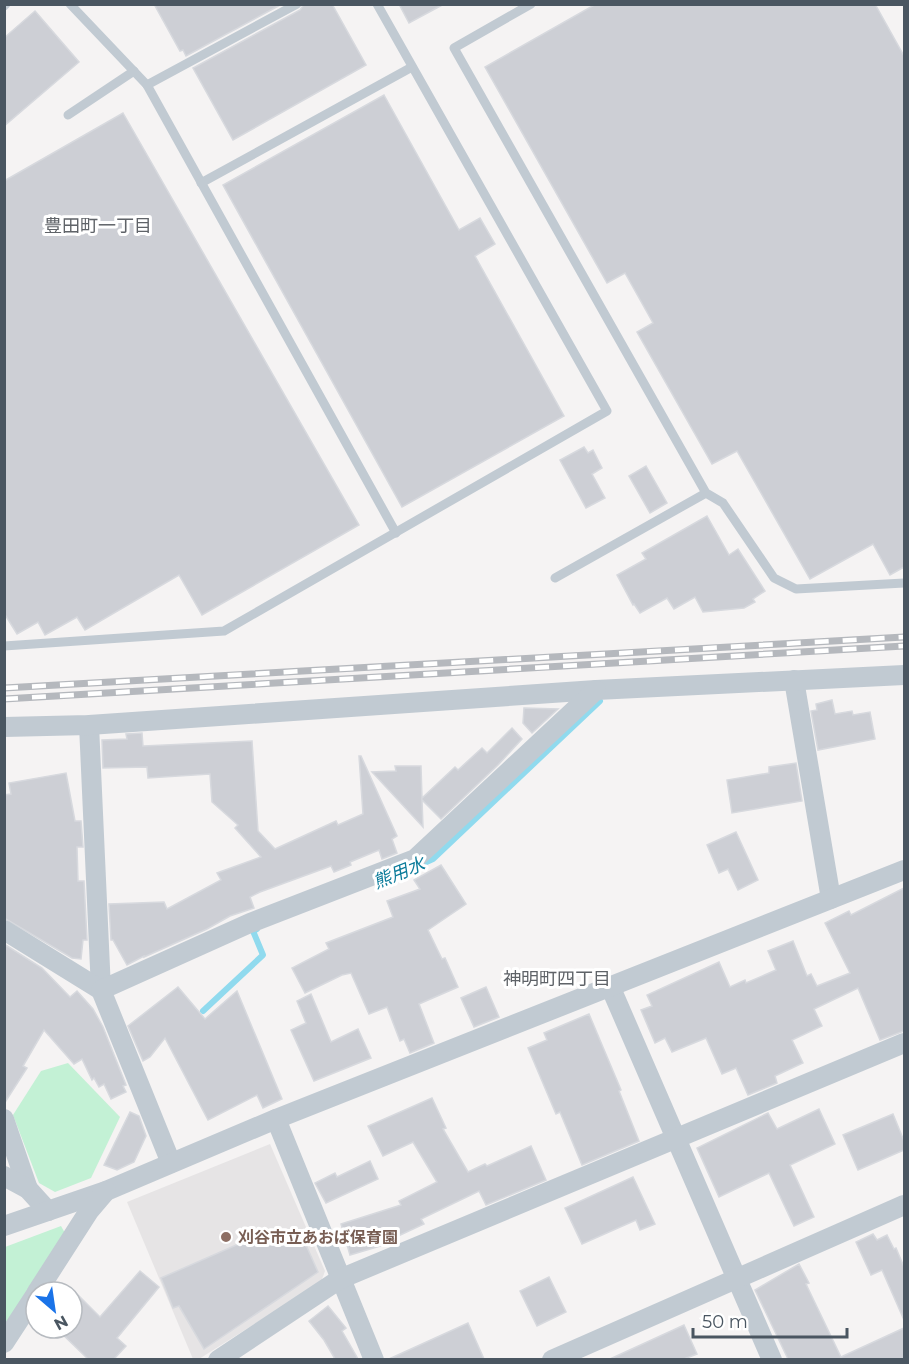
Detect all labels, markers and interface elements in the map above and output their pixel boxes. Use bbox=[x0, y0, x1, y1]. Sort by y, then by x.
district label: 豊田町一丁目 bbox=[44, 215, 152, 237]
water label: 熊用水 bbox=[370, 852, 430, 893]
district label: 神明町四丁目 bbox=[503, 968, 611, 990]
place label: 刈谷市立あおば保育園 bbox=[238, 1228, 398, 1247]
marker: 刈谷市立あおば保育園 bbox=[219, 1230, 233, 1244]
north arrow bbox=[24, 1280, 84, 1340]
scale bar bbox=[693, 1301, 848, 1339]
text: N bbox=[51, 1311, 71, 1334]
text: 50 m bbox=[702, 1311, 748, 1333]

